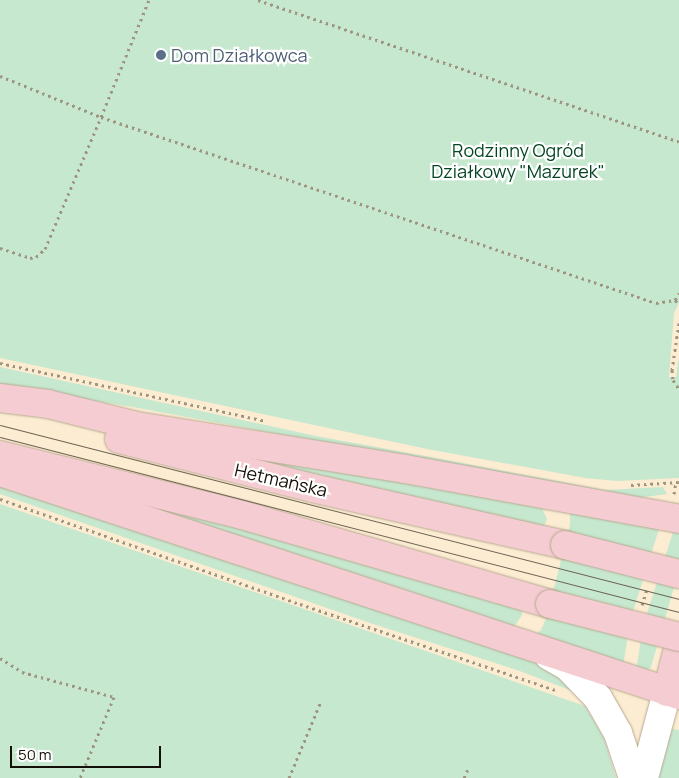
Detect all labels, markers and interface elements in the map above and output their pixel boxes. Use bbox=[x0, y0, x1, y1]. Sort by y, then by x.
place label: Dom Działkowca bbox=[171, 44, 308, 66]
marker: Dom Działkowca bbox=[155, 49, 167, 61]
park label: Rodzinny Ogród Działkowy "Mazurek" bbox=[431, 140, 605, 182]
street label: Hetmańska bbox=[233, 459, 329, 501]
scale bar bbox=[12, 736, 164, 768]
text: 50 m bbox=[18, 744, 52, 765]

